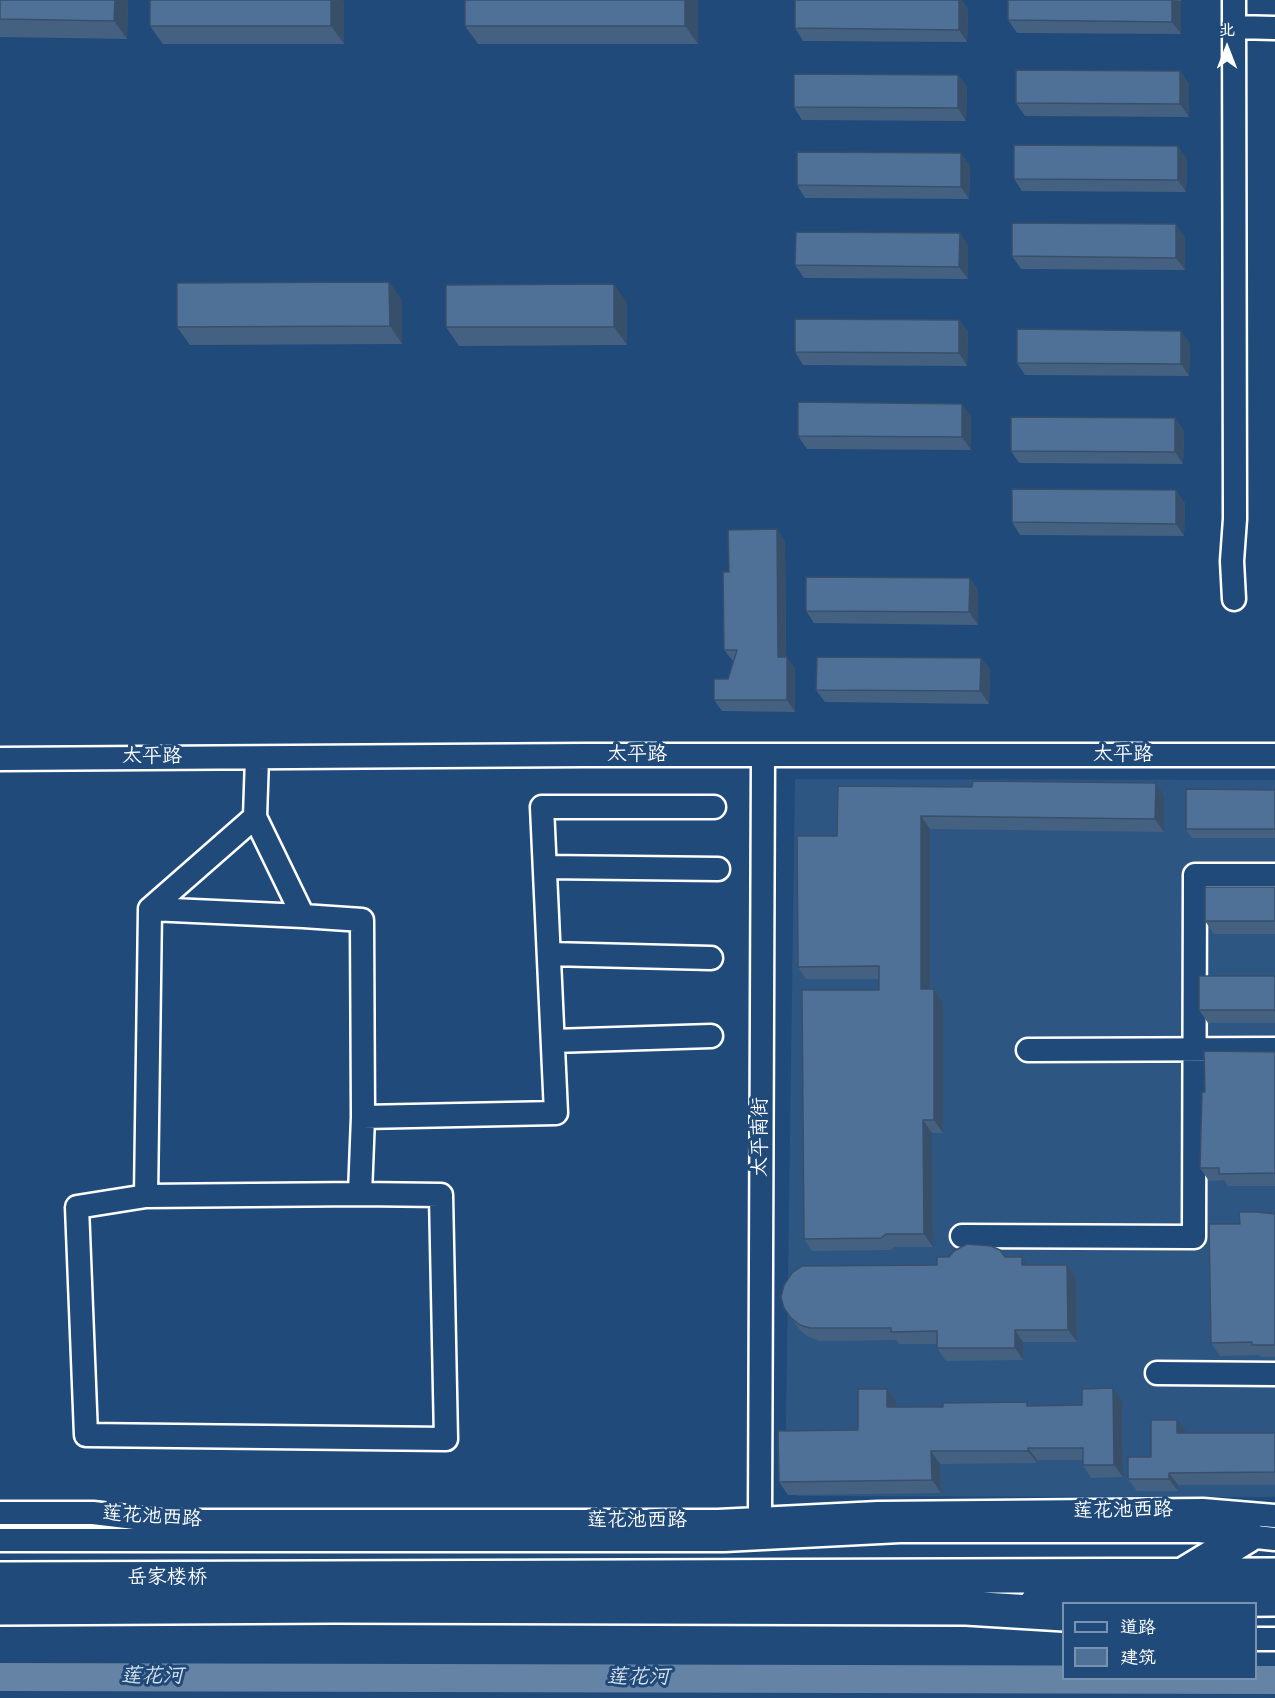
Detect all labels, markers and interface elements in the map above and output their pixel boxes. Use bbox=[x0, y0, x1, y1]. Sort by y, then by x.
text: 北 bbox=[1219, 15, 1235, 44]
north arrow bbox=[1197, 18, 1257, 78]
street label: 太平路 bbox=[607, 743, 667, 767]
street label: 太平路 bbox=[1093, 743, 1153, 767]
street label: 太平路 bbox=[122, 745, 182, 769]
street label: 太平南街 bbox=[749, 1097, 773, 1177]
street label: 莲花池西路 bbox=[1073, 1498, 1173, 1524]
street label: 莲花池西路 bbox=[101, 1502, 203, 1532]
street label: 莲花池西路 bbox=[587, 1509, 687, 1533]
street label: 岳家楼桥 bbox=[127, 1566, 207, 1590]
legend bbox=[1062, 1602, 1257, 1680]
text: 道路 bbox=[1120, 1611, 1156, 1643]
text: 建筑 bbox=[1120, 1641, 1156, 1673]
water label: 莲花河 bbox=[121, 1664, 183, 1690]
water label: 莲花河 bbox=[607, 1665, 669, 1691]

